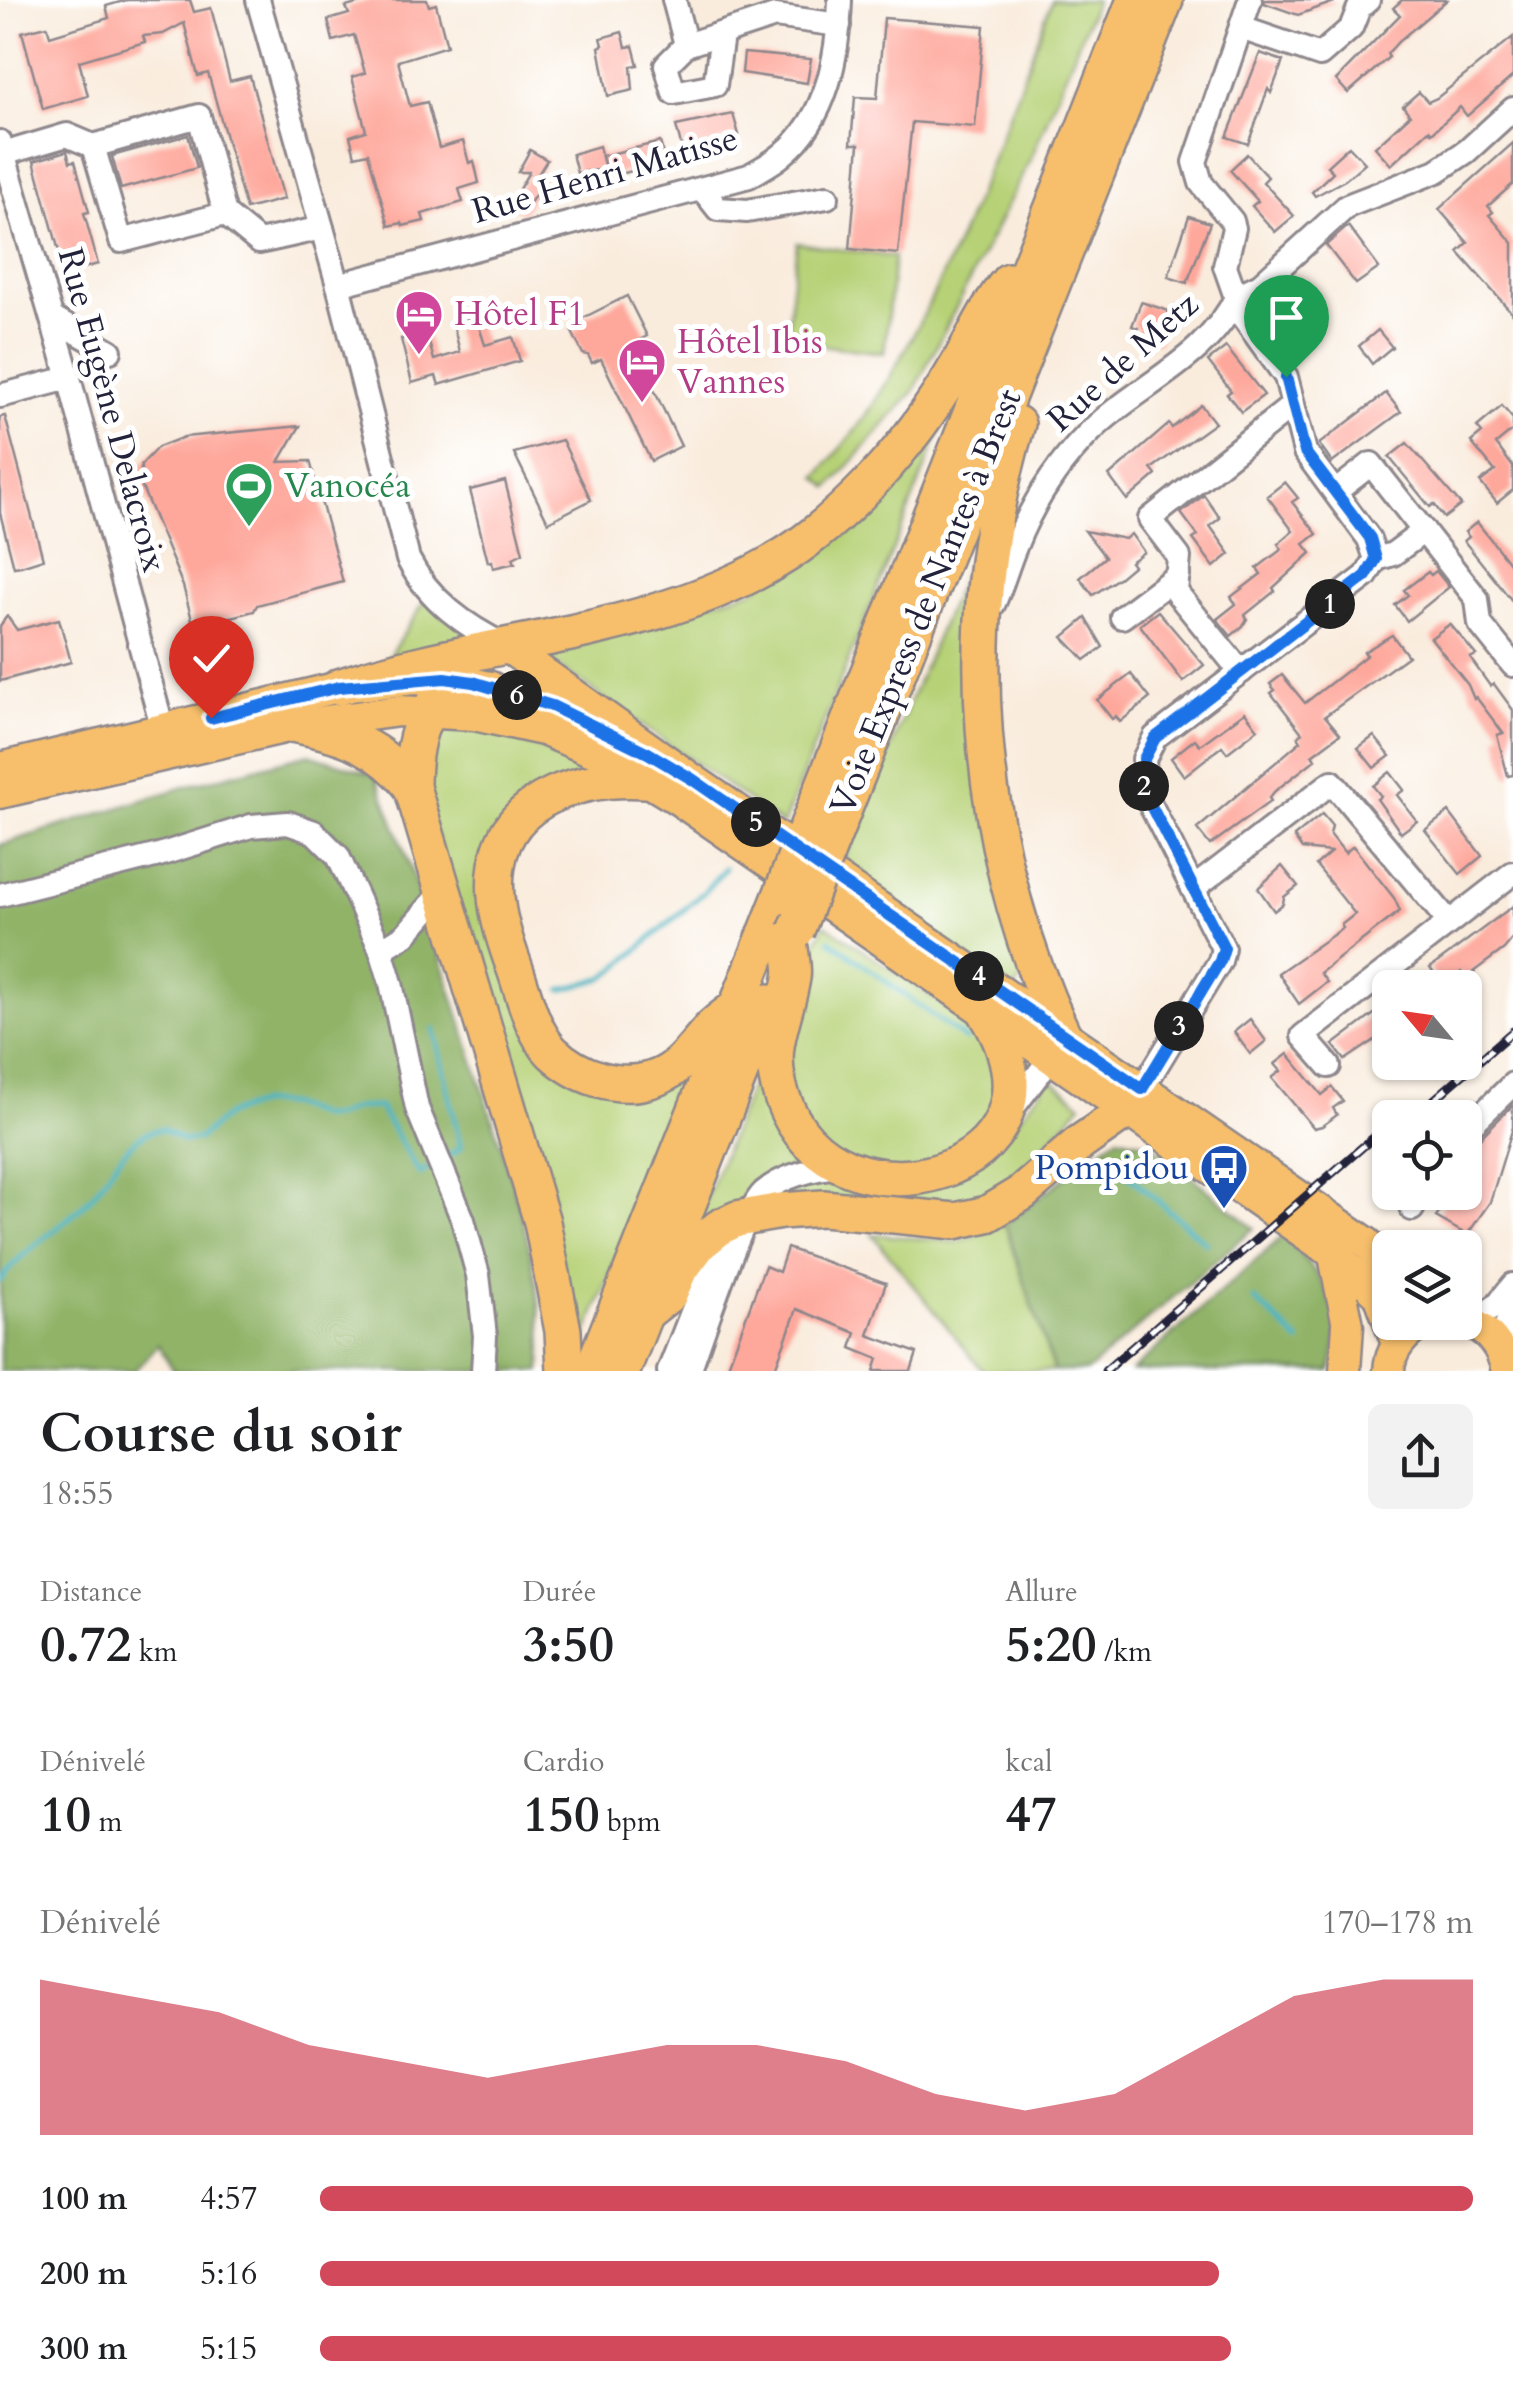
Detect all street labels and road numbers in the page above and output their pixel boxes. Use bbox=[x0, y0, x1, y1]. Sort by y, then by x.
street label: Rue Henri Matisse bbox=[467, 114, 743, 236]
street label: Rue Eugène Delacroix bbox=[46, 243, 178, 577]
street label: Rue de Metz bbox=[1037, 281, 1209, 443]
street label: Voie Express de Nantes à Brest bbox=[818, 382, 1034, 822]

